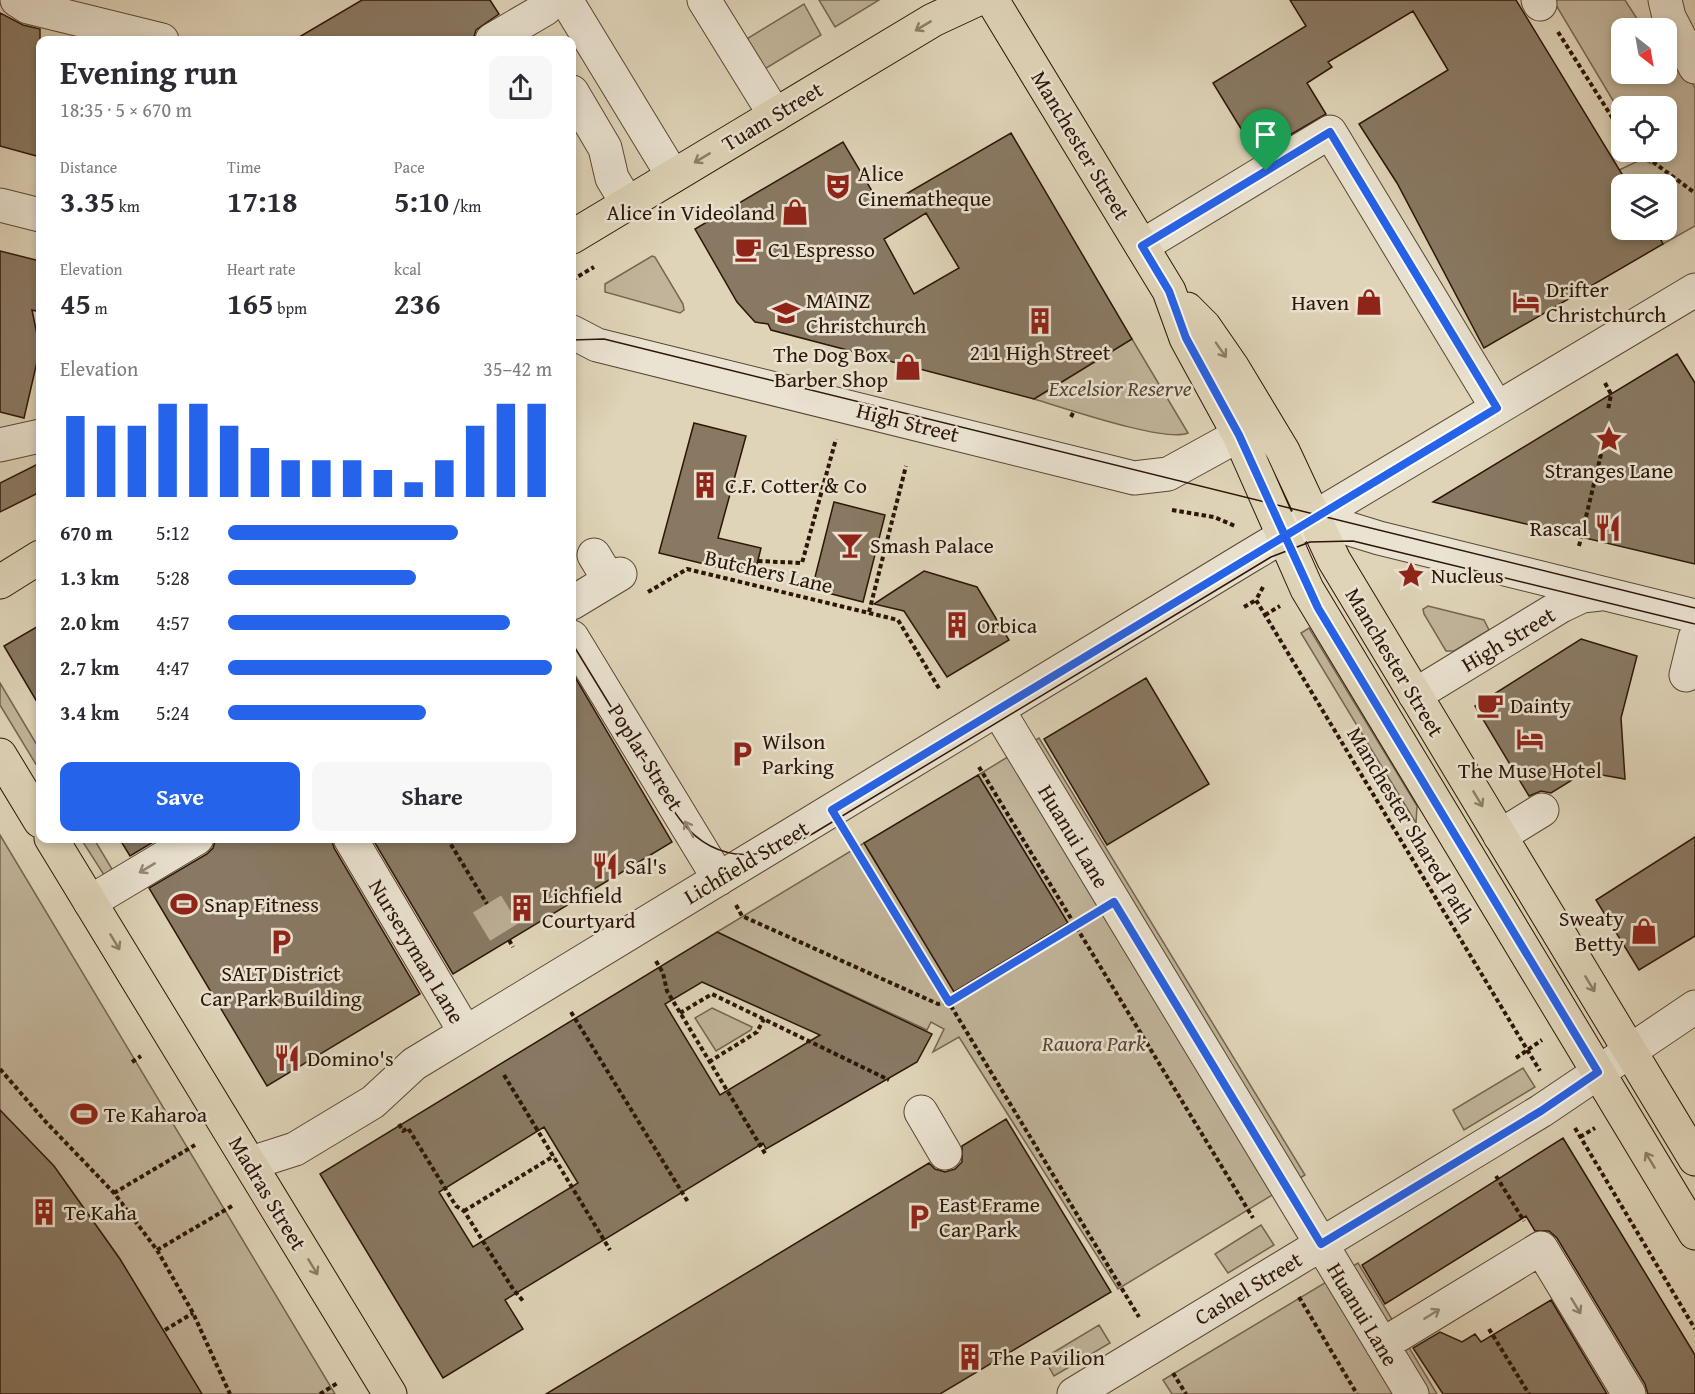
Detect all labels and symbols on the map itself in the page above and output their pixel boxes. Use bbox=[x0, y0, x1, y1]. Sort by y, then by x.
north arrow bbox=[1611, 18, 1677, 84]
one-way arrow bbox=[915, 20, 932, 32]
street label: Manchester Street bbox=[1024, 64, 1138, 226]
street label: Tuam Street bbox=[715, 73, 829, 159]
pin bbox=[1240, 109, 1291, 171]
one-way arrow bbox=[694, 153, 711, 165]
place label: Alice Cinematheque bbox=[858, 157, 991, 214]
theatre icon: Alice Cinematheque bbox=[823, 171, 853, 201]
place label: Alice in Videoland bbox=[606, 196, 775, 228]
shop icon: Alice in Videoland bbox=[780, 197, 810, 227]
place label: C1 Espresso bbox=[768, 233, 875, 265]
cafe icon: C1 Espresso bbox=[733, 234, 763, 264]
place label: Drifter Christchurch bbox=[1546, 273, 1667, 330]
place label: MAINZ Christchurch bbox=[806, 284, 927, 341]
place label: Haven bbox=[1291, 286, 1350, 318]
shop icon: Haven bbox=[1354, 287, 1384, 317]
hotel icon: Drifter Christchurch bbox=[1511, 287, 1541, 317]
school or university icon: MAINZ Christchurch bbox=[771, 298, 801, 328]
building icon: 211 High Street bbox=[1025, 306, 1055, 336]
place label: 211 High Street bbox=[969, 336, 1111, 368]
place label: The Dog Box Barber Shop bbox=[773, 338, 889, 395]
one-way arrow bbox=[1215, 342, 1227, 358]
shop icon: The Dog Box Barber Shop bbox=[893, 352, 923, 382]
park label: Excelsior Reserve bbox=[1047, 372, 1192, 404]
street label: High Street bbox=[853, 394, 963, 450]
place icon: Stranges Lane bbox=[1594, 424, 1624, 454]
place label: Stranges Lane bbox=[1545, 454, 1673, 486]
place label: C.F. Cotter & Co bbox=[725, 469, 867, 501]
building icon: C.F. Cotter & Co bbox=[690, 470, 720, 500]
place label: Rascal bbox=[1530, 512, 1588, 544]
restaurant icon: Rascal bbox=[1593, 513, 1623, 543]
place label: Smash Palace bbox=[870, 529, 994, 561]
bar icon: Smash Palace bbox=[835, 530, 865, 560]
street label: Butchers Lane bbox=[702, 541, 836, 601]
place label: Nucleus bbox=[1431, 559, 1504, 591]
place icon: Nucleus bbox=[1396, 560, 1426, 590]
street label: Manchester Street bbox=[1338, 581, 1452, 743]
street label: High Street bbox=[1455, 598, 1561, 680]
place label: Orbica bbox=[977, 609, 1038, 641]
building icon: Orbica bbox=[942, 610, 972, 640]
place label: Dainty bbox=[1510, 689, 1571, 721]
cafe icon: Dainty bbox=[1475, 690, 1505, 720]
street label: Poplar Street bbox=[600, 697, 692, 817]
street label: Manchester Shared Path bbox=[1339, 720, 1483, 930]
hotel icon: The Muse Hotel bbox=[1515, 724, 1545, 754]
place label: Wilson Parking bbox=[762, 725, 834, 782]
parking icon: Wilson Parking bbox=[727, 739, 757, 769]
place label: The Muse Hotel bbox=[1458, 754, 1602, 786]
street label: Huanui Lane bbox=[1030, 778, 1118, 894]
one-way arrow bbox=[1472, 790, 1484, 807]
street label: Lichfield Street bbox=[677, 812, 815, 912]
one-way arrow bbox=[683, 820, 694, 838]
place label: Sal's bbox=[625, 850, 667, 882]
restaurant icon: Sal's bbox=[590, 851, 620, 881]
one-way arrow bbox=[139, 863, 156, 875]
street label: Nurseryman Lane bbox=[361, 873, 473, 1029]
place label: Lichfield Courtyard bbox=[542, 879, 636, 936]
place label: Snap Fitness bbox=[204, 888, 319, 920]
sports icon: Snap Fitness bbox=[169, 889, 199, 919]
building icon: Lichfield Courtyard bbox=[507, 893, 537, 923]
place label: Sweaty Betty bbox=[1559, 902, 1624, 959]
shop icon: Sweaty Betty bbox=[1629, 916, 1659, 946]
parking icon: SALT District Car Park Building bbox=[266, 927, 296, 957]
one-way arrow bbox=[109, 933, 121, 950]
place label: SALT District Car Park Building bbox=[200, 957, 362, 1014]
one-way arrow bbox=[1584, 975, 1596, 992]
park label: Rauora Park bbox=[1041, 1027, 1147, 1059]
place label: Domino's bbox=[307, 1042, 394, 1074]
restaurant icon: Domino's bbox=[272, 1043, 302, 1073]
place label: Te Kaharoa bbox=[104, 1098, 208, 1130]
sports icon: Te Kaharoa bbox=[69, 1099, 99, 1129]
street label: Madras Street bbox=[221, 1130, 315, 1257]
one-way arrow bbox=[1644, 1152, 1656, 1169]
place label: East Frame Car Park bbox=[939, 1188, 1040, 1245]
place label: Te Kaha bbox=[64, 1196, 137, 1228]
building icon: Te Kaha bbox=[29, 1197, 59, 1227]
parking icon: East Frame Car Park bbox=[904, 1202, 934, 1232]
street label: Cashel Street bbox=[1188, 1243, 1308, 1333]
street label: Huanui Lane bbox=[1319, 1256, 1407, 1372]
one-way arrow bbox=[308, 1258, 320, 1275]
one-way arrow bbox=[1570, 1297, 1582, 1314]
one-way arrow bbox=[1423, 1308, 1440, 1320]
place label: The Pavilion bbox=[990, 1341, 1105, 1373]
building icon: The Pavilion bbox=[955, 1342, 985, 1372]

